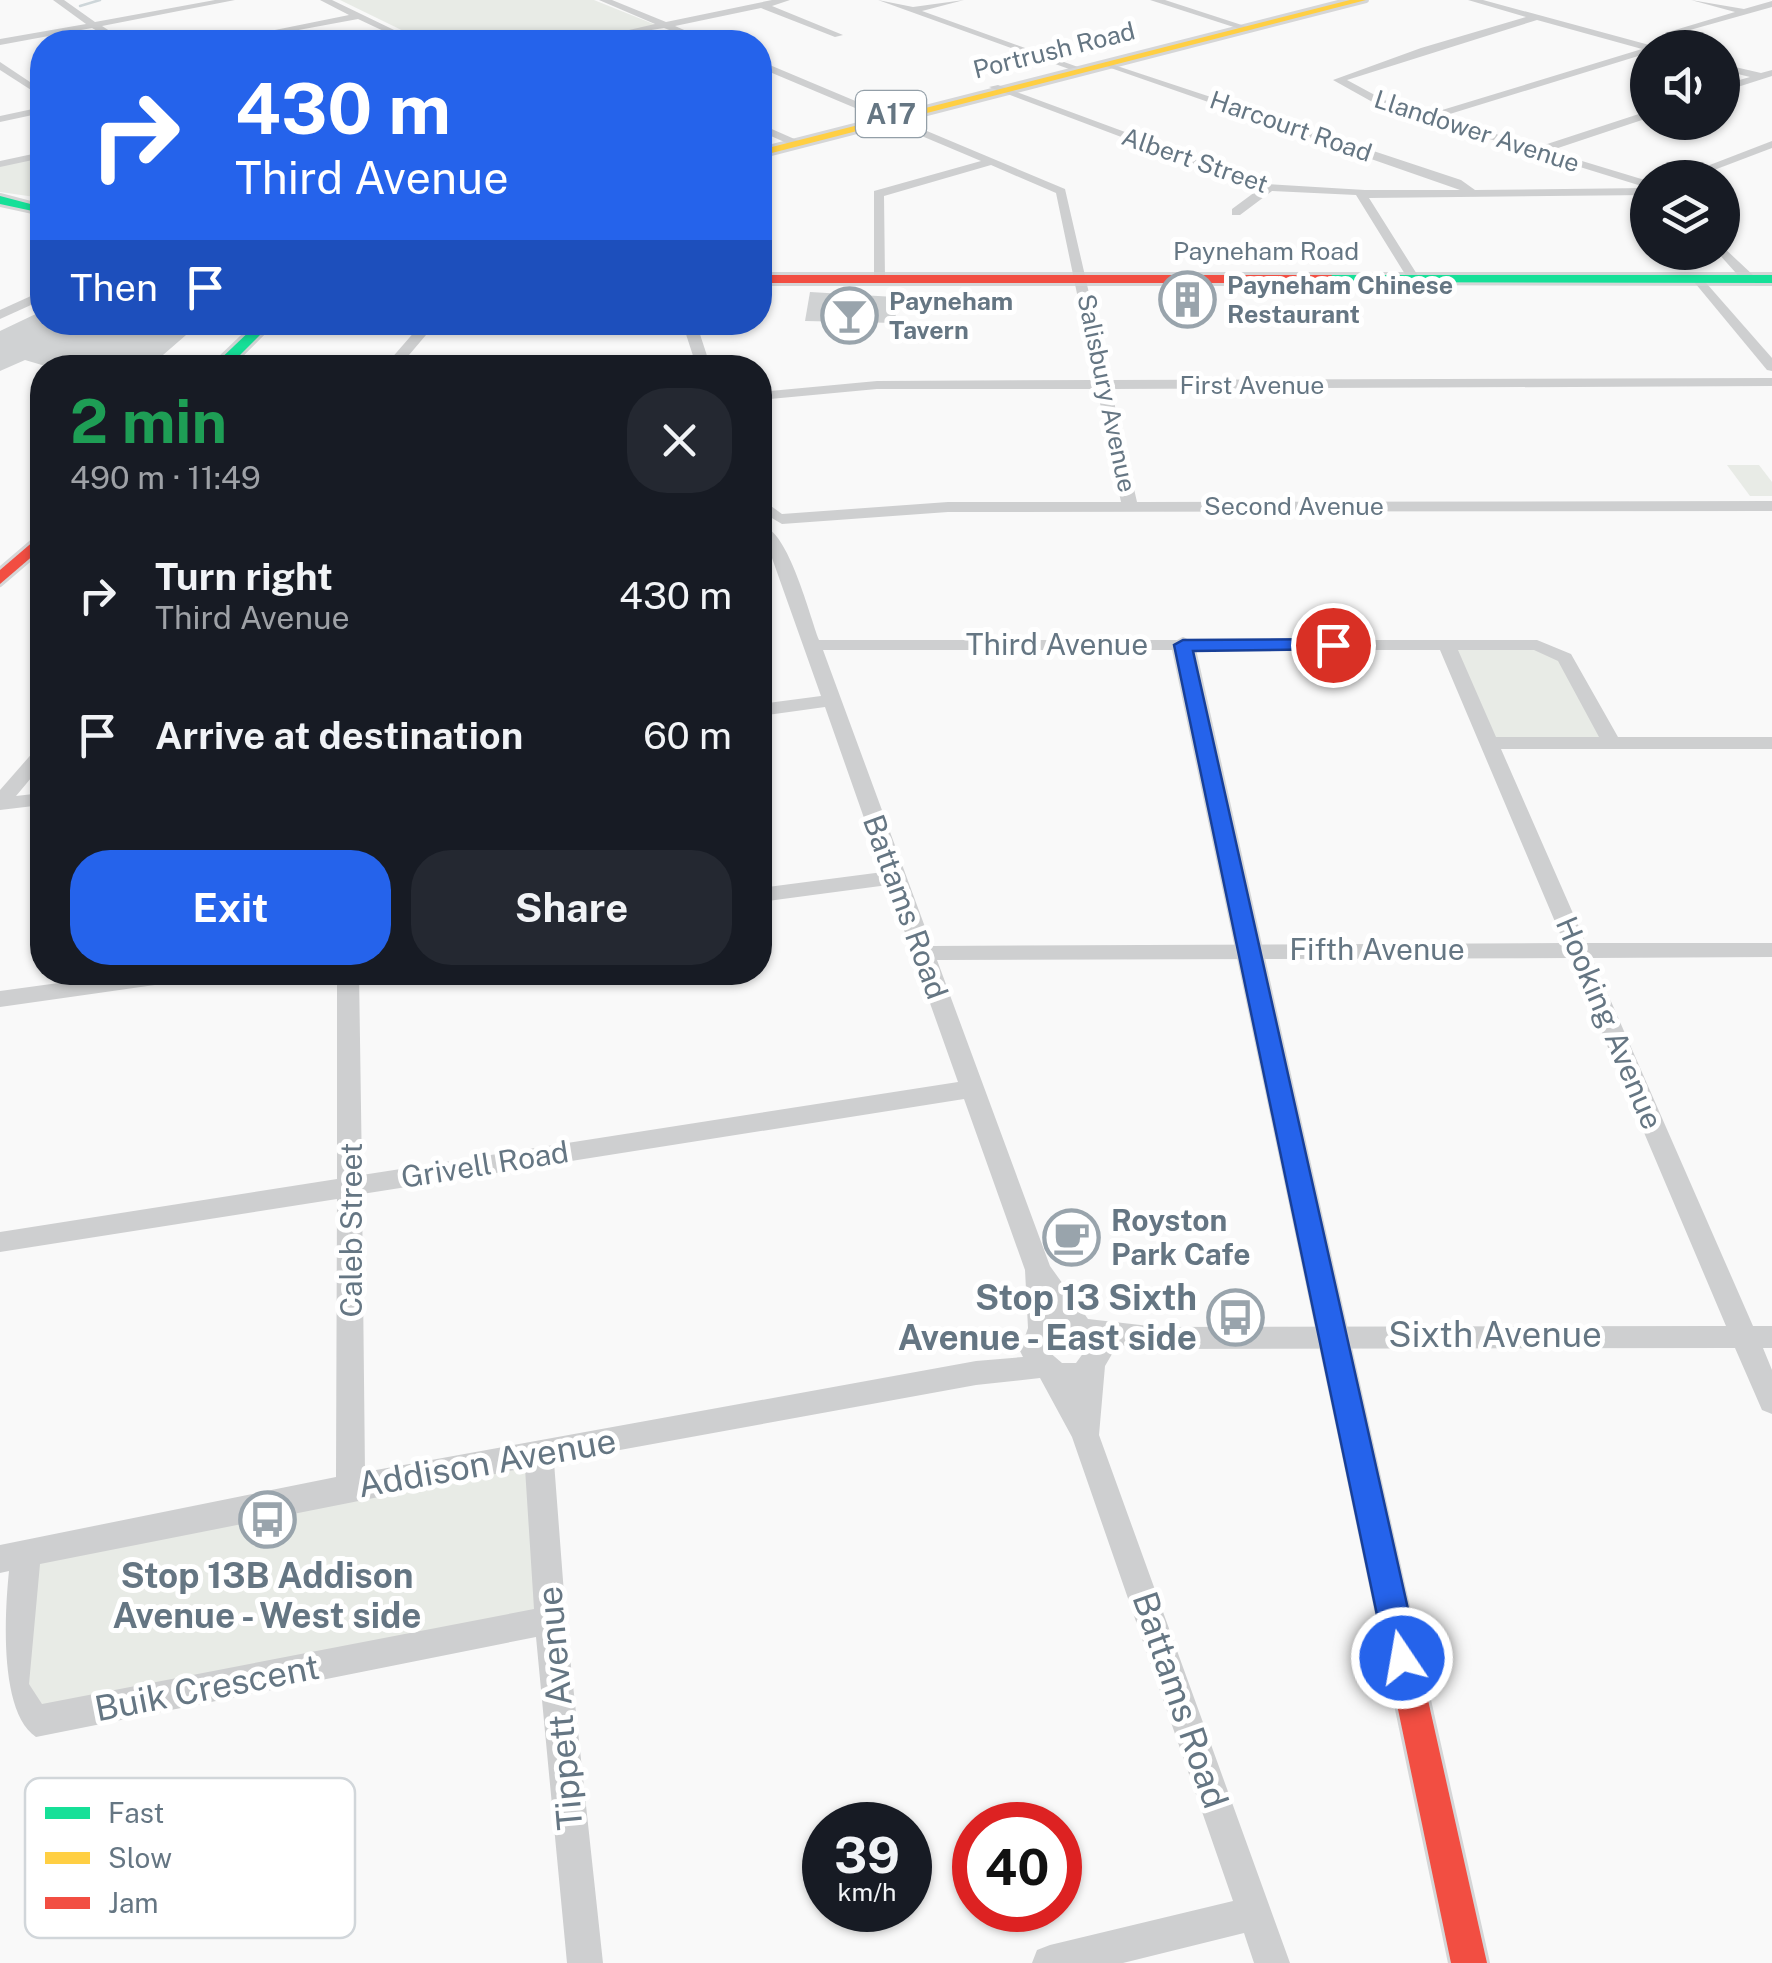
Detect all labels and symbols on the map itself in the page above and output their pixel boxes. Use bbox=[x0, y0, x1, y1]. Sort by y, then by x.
street label: Portrush Road bbox=[970, 15, 1138, 85]
street label: Harcourt Road bbox=[1206, 84, 1376, 168]
street label: Llandower Avenue bbox=[1371, 84, 1583, 178]
road number: A17 bbox=[856, 91, 926, 137]
street label: Albert Street bbox=[1118, 121, 1272, 199]
street label: Payneham Road bbox=[1173, 236, 1359, 266]
building icon: Payneham Chinese Restaurant bbox=[1158, 269, 1218, 329]
place label: Payneham Chinese Restaurant bbox=[1227, 270, 1453, 329]
bar icon: Payneham Tavern bbox=[820, 285, 880, 345]
place label: Payneham Tavern bbox=[889, 286, 1013, 345]
street label: Salisbury Avenue bbox=[1071, 291, 1143, 495]
street label: First Avenue bbox=[1180, 370, 1324, 400]
street label: Second Avenue bbox=[1204, 491, 1384, 521]
pin bbox=[1291, 603, 1376, 688]
street label: Third Avenue bbox=[966, 626, 1148, 662]
street label: Battams Road bbox=[856, 810, 956, 1004]
street label: Hooking Avenue bbox=[1549, 911, 1671, 1134]
street label: Fifth Avenue bbox=[1289, 931, 1465, 967]
street label: Grivell Road bbox=[399, 1133, 571, 1195]
street label: Caleb Street bbox=[333, 1143, 369, 1318]
place label: Royston Park Cafe bbox=[1111, 1202, 1251, 1272]
cafe icon: Royston Park Cafe bbox=[1042, 1208, 1102, 1268]
place label: Stop 13 Sixth Avenue - East side bbox=[898, 1277, 1197, 1358]
bus stop icon: Stop 13 Sixth Avenue - East side bbox=[1206, 1288, 1266, 1348]
street label: Sixth Avenue bbox=[1388, 1314, 1602, 1355]
street label: Addison Avenue bbox=[355, 1420, 619, 1505]
bus stop icon: Stop 13B Addison Avenue - West side bbox=[237, 1490, 297, 1550]
place label: Stop 13B Addison Avenue - West side bbox=[113, 1555, 422, 1636]
street label: Tippett Avenue bbox=[528, 1584, 591, 1832]
street label: Battams Road bbox=[1124, 1586, 1237, 1813]
position arrow bbox=[1350, 1606, 1454, 1710]
street label: Buik Crescent bbox=[91, 1646, 323, 1729]
legend bbox=[25, 1778, 355, 1938]
text: Fast bbox=[108, 1796, 164, 1829]
speed limit sign: 40 bbox=[952, 1802, 1082, 1932]
text: Slow bbox=[108, 1841, 172, 1874]
text: Jam bbox=[108, 1886, 159, 1919]

